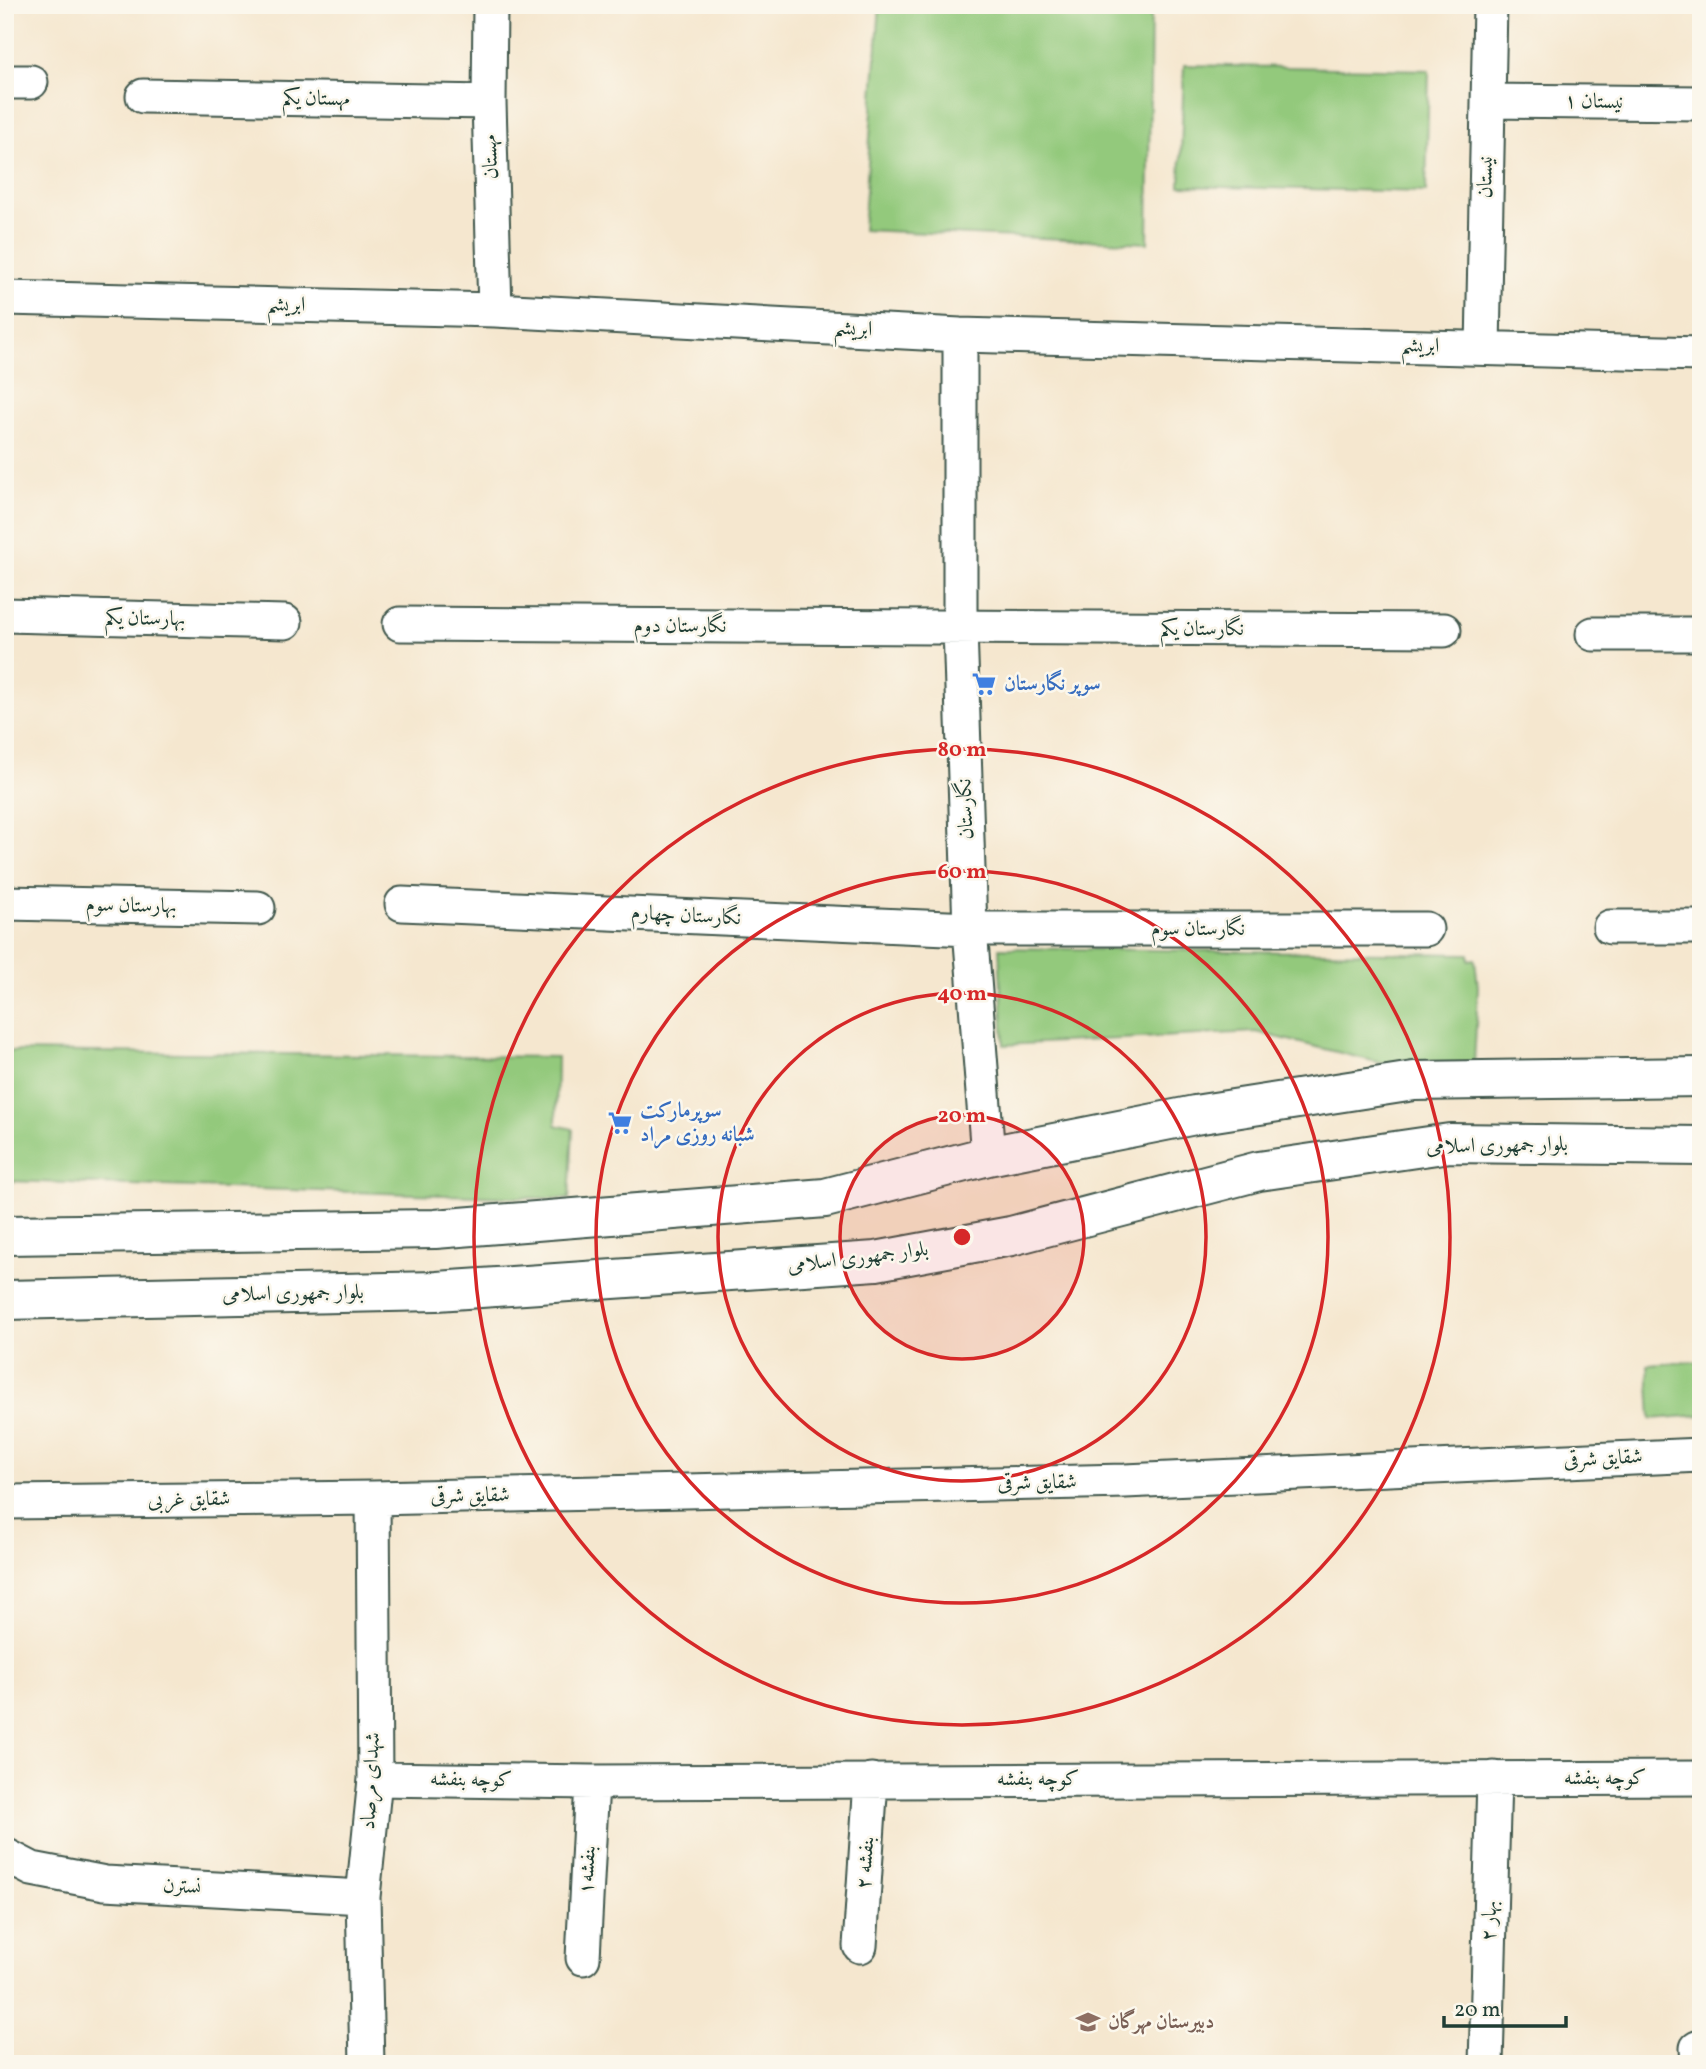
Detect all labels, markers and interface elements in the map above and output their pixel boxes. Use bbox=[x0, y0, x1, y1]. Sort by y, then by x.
street label: مهستان یکم bbox=[282, 84, 350, 118]
street label: نیستان ۱ bbox=[1564, 87, 1624, 117]
street label: مهستان bbox=[476, 134, 506, 180]
street label: نیستان bbox=[1471, 155, 1501, 199]
street label: ابریشم bbox=[266, 290, 306, 325]
street label: ابریشم bbox=[833, 314, 873, 349]
street label: ابریشم bbox=[1400, 331, 1440, 366]
street label: بهارستان یکم bbox=[104, 604, 186, 638]
street label: نگارستان دوم bbox=[634, 612, 726, 643]
street label: نگارستان یکم bbox=[1160, 615, 1244, 648]
place label: سوپر نگارستان bbox=[1004, 669, 1101, 699]
supermarket icon: سوپر نگارستان bbox=[970, 670, 998, 698]
text: 80 m bbox=[938, 736, 986, 765]
street label: نگارستان bbox=[950, 778, 982, 840]
text: 60 m bbox=[938, 858, 986, 887]
street label: بهارستان سوم bbox=[85, 891, 177, 923]
street label: نگارستان چهارم bbox=[630, 899, 742, 935]
street label: نگارستان سوم bbox=[1151, 915, 1245, 946]
text: 40 m bbox=[937, 980, 987, 1009]
place label: سوپرمارکت شبانه روزی مراد bbox=[640, 1097, 755, 1150]
text: 20 m bbox=[938, 1102, 986, 1131]
supermarket icon: سوپرمارکت شبانه روزی مراد bbox=[606, 1109, 634, 1137]
street label: بلوار جمهوری اسلامی bbox=[1426, 1130, 1568, 1162]
centre of rings bbox=[950, 1225, 974, 1249]
street label: بلوار جمهوری اسلامی bbox=[786, 1235, 930, 1281]
street label: بلوار جمهوری اسلامی bbox=[222, 1278, 364, 1310]
street label: شقایق شرقی bbox=[1563, 1442, 1643, 1476]
street label: شقایق شرقی bbox=[997, 1468, 1077, 1498]
street label: شقایق شرقی bbox=[430, 1481, 510, 1511]
street label: شقایق غربی bbox=[147, 1485, 231, 1515]
street label: شهدای مرصاد bbox=[354, 1731, 388, 1831]
street label: کوچه بنفشه bbox=[1564, 1764, 1646, 1793]
street label: کوچه بنفشه bbox=[429, 1765, 513, 1795]
street label: کوچه بنفشه bbox=[997, 1765, 1079, 1794]
street label: بنفشه ۲ bbox=[850, 1836, 882, 1890]
street label: بنفشه۱ bbox=[572, 1845, 604, 1895]
street label: نسترن bbox=[162, 1872, 202, 1902]
street label: بهار ۲ bbox=[1475, 1900, 1505, 1942]
scale bar bbox=[1444, 1985, 1566, 2029]
text: 20 m bbox=[1454, 1996, 1500, 2025]
school or university icon: دبیرستان مهرگان bbox=[1074, 2008, 1102, 2036]
place label: دبیرستان مهرگان bbox=[1108, 2008, 1215, 2037]

